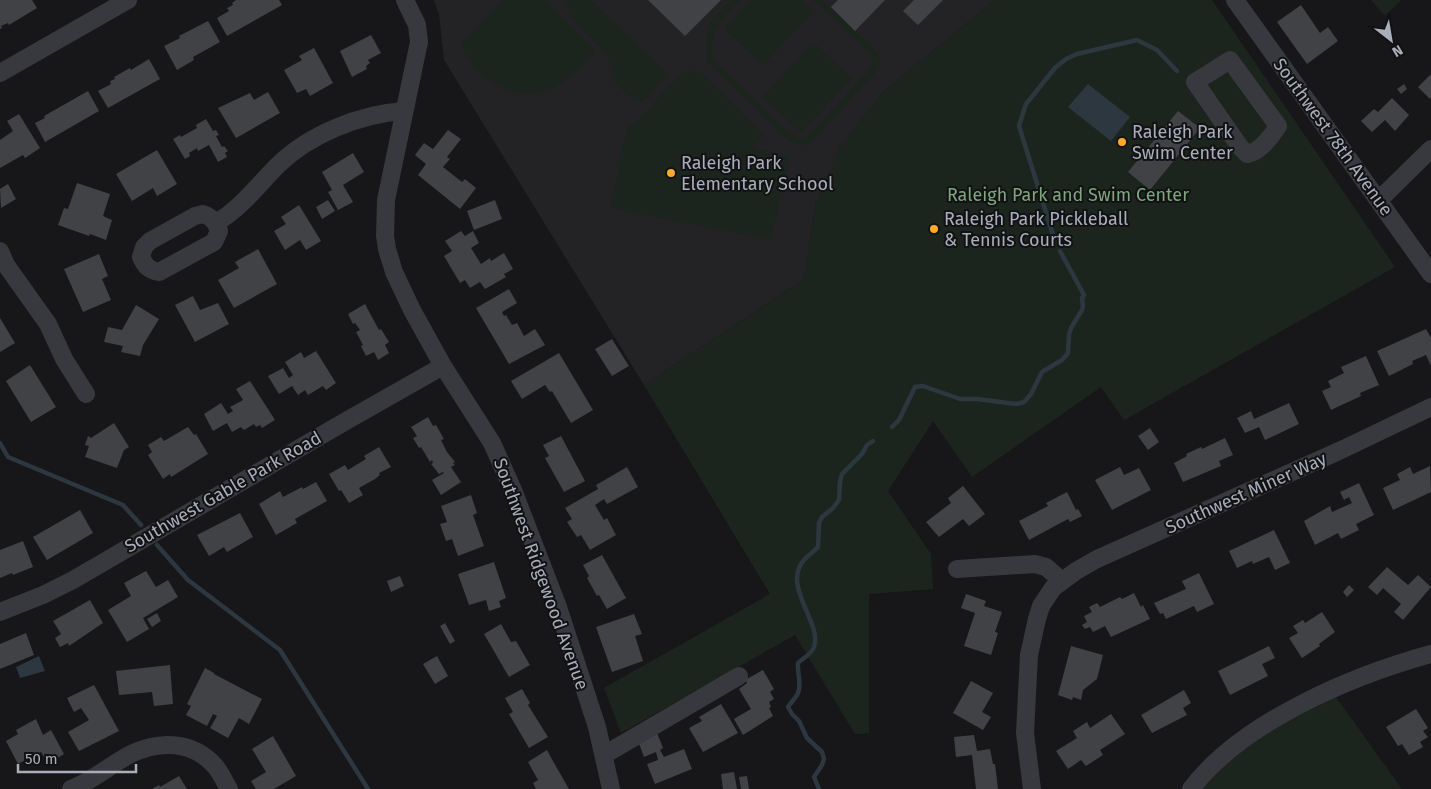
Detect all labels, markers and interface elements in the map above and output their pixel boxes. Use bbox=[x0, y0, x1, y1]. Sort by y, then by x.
north arrow bbox=[1366, 15, 1416, 65]
text: N bbox=[1389, 41, 1406, 60]
street label: Southwest 78th Avenue bbox=[1268, 54, 1398, 220]
place label: Raleigh Park Swim Center bbox=[1132, 121, 1233, 164]
marker: Raleigh Park Swim Center bbox=[1116, 136, 1128, 148]
place label: Raleigh Park Elementary School bbox=[681, 152, 833, 195]
marker: Raleigh Park Elementary School bbox=[665, 167, 677, 179]
park label: Raleigh Park and Swim Center bbox=[947, 184, 1189, 206]
place label: Raleigh Park Pickleball & Tennis Courts bbox=[944, 208, 1128, 251]
marker: Raleigh Park Pickleball & Tennis Courts bbox=[928, 223, 940, 235]
street label: Southwest Gable Park Road bbox=[121, 427, 325, 557]
street label: Southwest Miner Way bbox=[1162, 447, 1330, 538]
street label: Southwest Ridgewood Avenue bbox=[489, 455, 593, 693]
scale bar bbox=[18, 742, 135, 774]
text: 50 m bbox=[25, 750, 58, 768]

